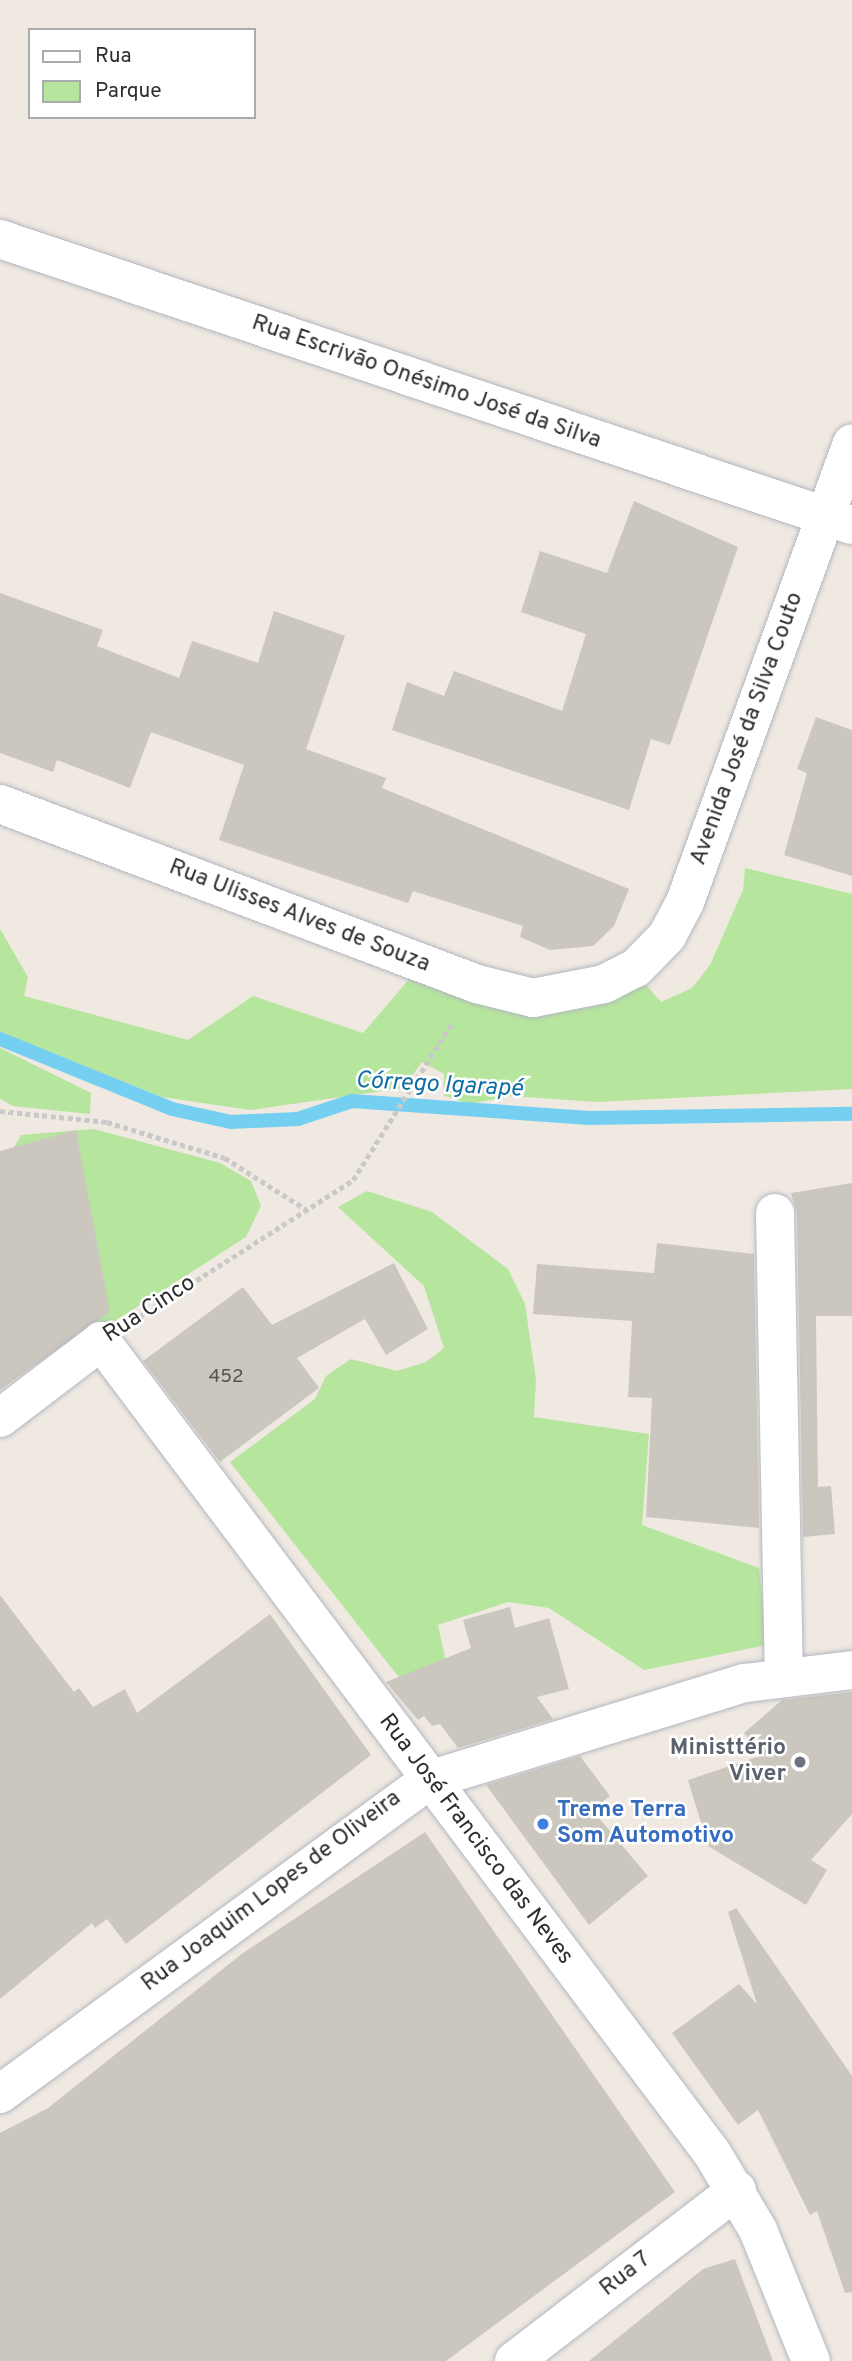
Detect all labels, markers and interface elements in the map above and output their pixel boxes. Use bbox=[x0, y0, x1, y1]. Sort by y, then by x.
legend bbox=[28, 28, 256, 119]
text: Rua bbox=[95, 43, 132, 70]
text: Parque bbox=[95, 78, 162, 105]
street label: Rua Escrivão Onésimo José da Silva bbox=[248, 310, 604, 456]
street label: Avenida José da Silva Couto bbox=[686, 589, 810, 869]
street label: Rua Ulisses Alves de Souza bbox=[164, 854, 434, 980]
water label: Córrego Igarapé bbox=[355, 1067, 523, 1105]
street label: Rua Cinco bbox=[99, 1270, 201, 1350]
house number: 452 bbox=[208, 1367, 244, 1389]
street label: Rua José Francisco das Neves bbox=[372, 1709, 578, 1971]
place label: Ministtério Viver bbox=[670, 1735, 786, 1789]
marker: Ministtério Viver bbox=[792, 1754, 808, 1770]
street label: Rua Joaquim Lopes de Oliveira bbox=[137, 1785, 407, 1999]
place label: Treme Terra Som Automotivo bbox=[557, 1797, 735, 1851]
marker: Treme Terra Som Automotivo bbox=[535, 1816, 551, 1832]
street label: Rua 7 bbox=[595, 2246, 657, 2304]

